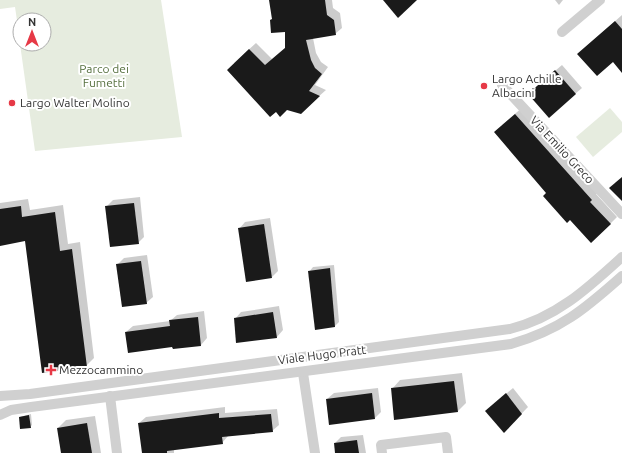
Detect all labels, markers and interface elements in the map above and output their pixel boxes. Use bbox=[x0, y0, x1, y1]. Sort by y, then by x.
north arrow bbox=[12, 12, 52, 52]
text: N bbox=[28, 16, 36, 28]
park label: Parco dei Fumetti bbox=[79, 62, 129, 89]
place label: Largo Achille Albacini bbox=[492, 72, 562, 99]
marker: Largo Achille Albacini bbox=[479, 81, 489, 91]
place label: Largo Walter Molino bbox=[20, 96, 130, 109]
marker: Largo Walter Molino bbox=[7, 98, 17, 108]
street label: Via Emilio Greco bbox=[528, 113, 597, 186]
street label: Viale Hugo Pratt bbox=[277, 343, 367, 366]
place label: Mezzocammino bbox=[59, 363, 143, 376]
marker: Mezzocammino bbox=[46, 365, 56, 375]

